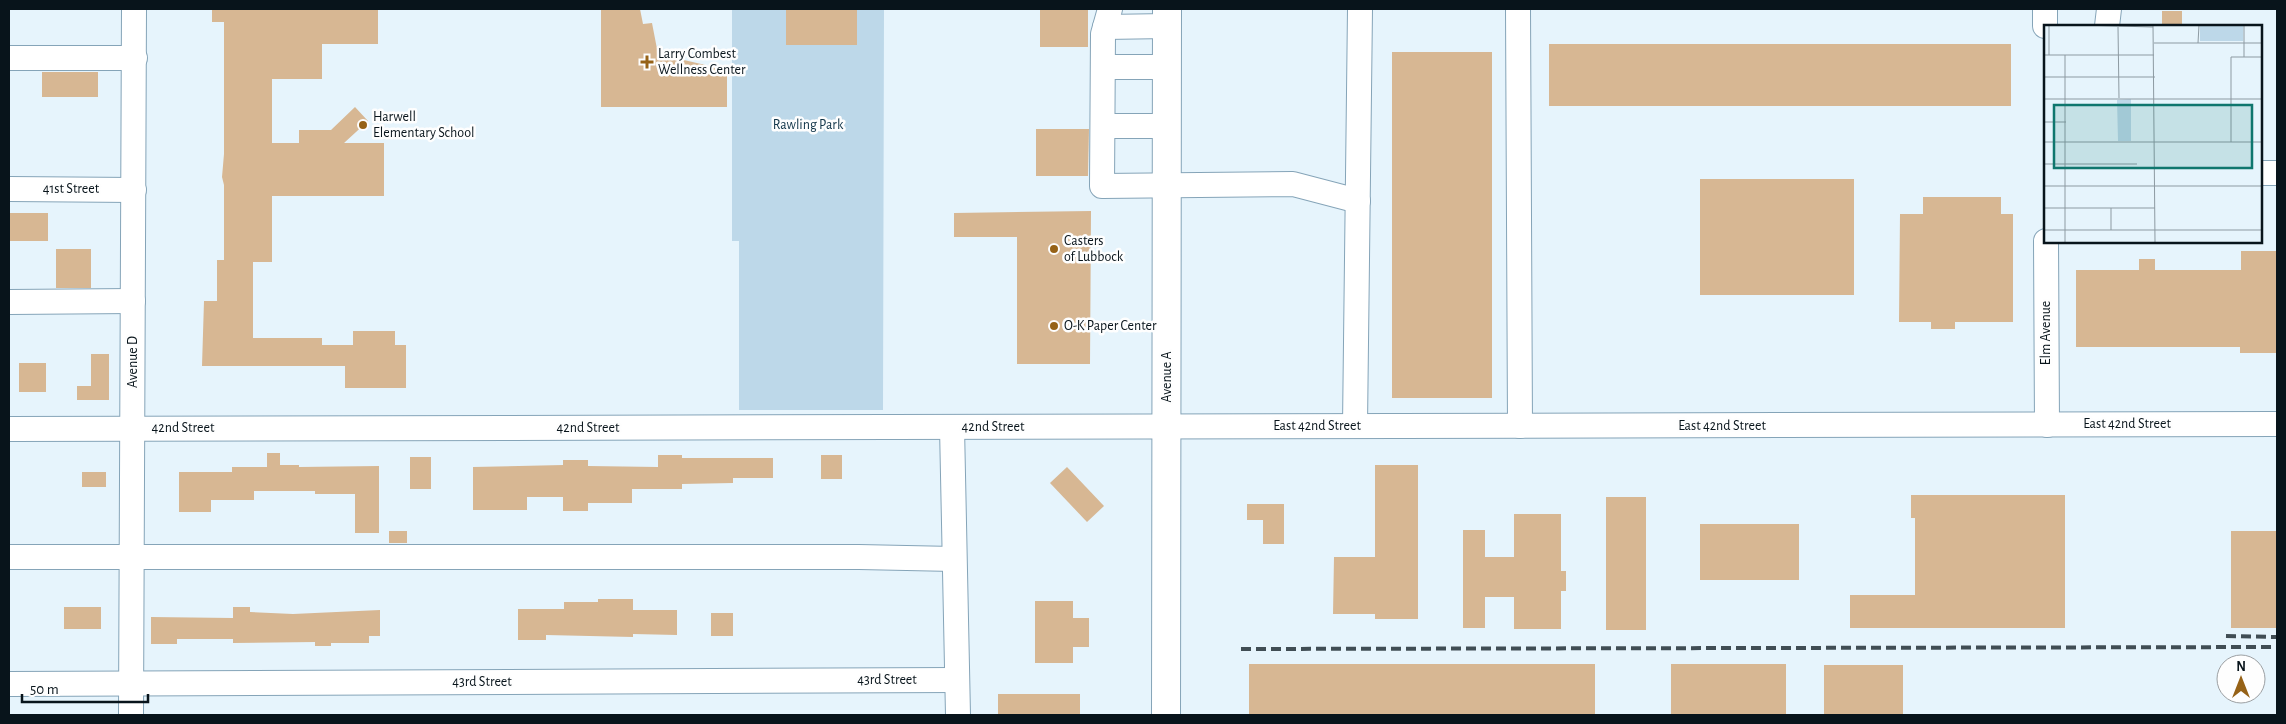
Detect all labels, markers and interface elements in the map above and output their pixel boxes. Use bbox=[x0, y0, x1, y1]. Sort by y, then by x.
inset map bbox=[2044, 25, 2261, 242]
place label: Larry Combest Wellness Center bbox=[658, 47, 746, 77]
marker: Larry Combest Wellness Center bbox=[640, 55, 654, 69]
place label: Harwell Elementary School bbox=[373, 110, 475, 140]
park label: Rawling Park bbox=[773, 118, 844, 132]
marker: Harwell Elementary School bbox=[357, 119, 369, 131]
street label: 41st Street bbox=[43, 182, 100, 196]
place label: Casters of Lubbock bbox=[1064, 234, 1124, 264]
marker: Casters of Lubbock bbox=[1048, 243, 1060, 255]
street label: Elm Avenue bbox=[2039, 301, 2053, 365]
place label: O-K Paper Center bbox=[1064, 319, 1157, 333]
marker: O-K Paper Center bbox=[1048, 320, 1060, 332]
street label: Avenue D bbox=[126, 336, 140, 388]
street label: Avenue A bbox=[1160, 351, 1174, 403]
street label: East 42nd Street bbox=[2083, 417, 2171, 431]
street label: East 42nd Street bbox=[1273, 419, 1361, 433]
street label: East 42nd Street bbox=[1678, 419, 1766, 433]
street label: 42nd Street bbox=[962, 420, 1025, 434]
street label: 42nd Street bbox=[152, 421, 215, 435]
street label: 42nd Street bbox=[557, 421, 620, 435]
north arrow bbox=[2216, 654, 2266, 704]
text: N bbox=[2236, 660, 2246, 674]
scale bar bbox=[22, 672, 149, 704]
street label: 43rd Street bbox=[857, 673, 917, 687]
street label: 43rd Street bbox=[452, 675, 512, 689]
text: 50 m bbox=[30, 682, 59, 697]

